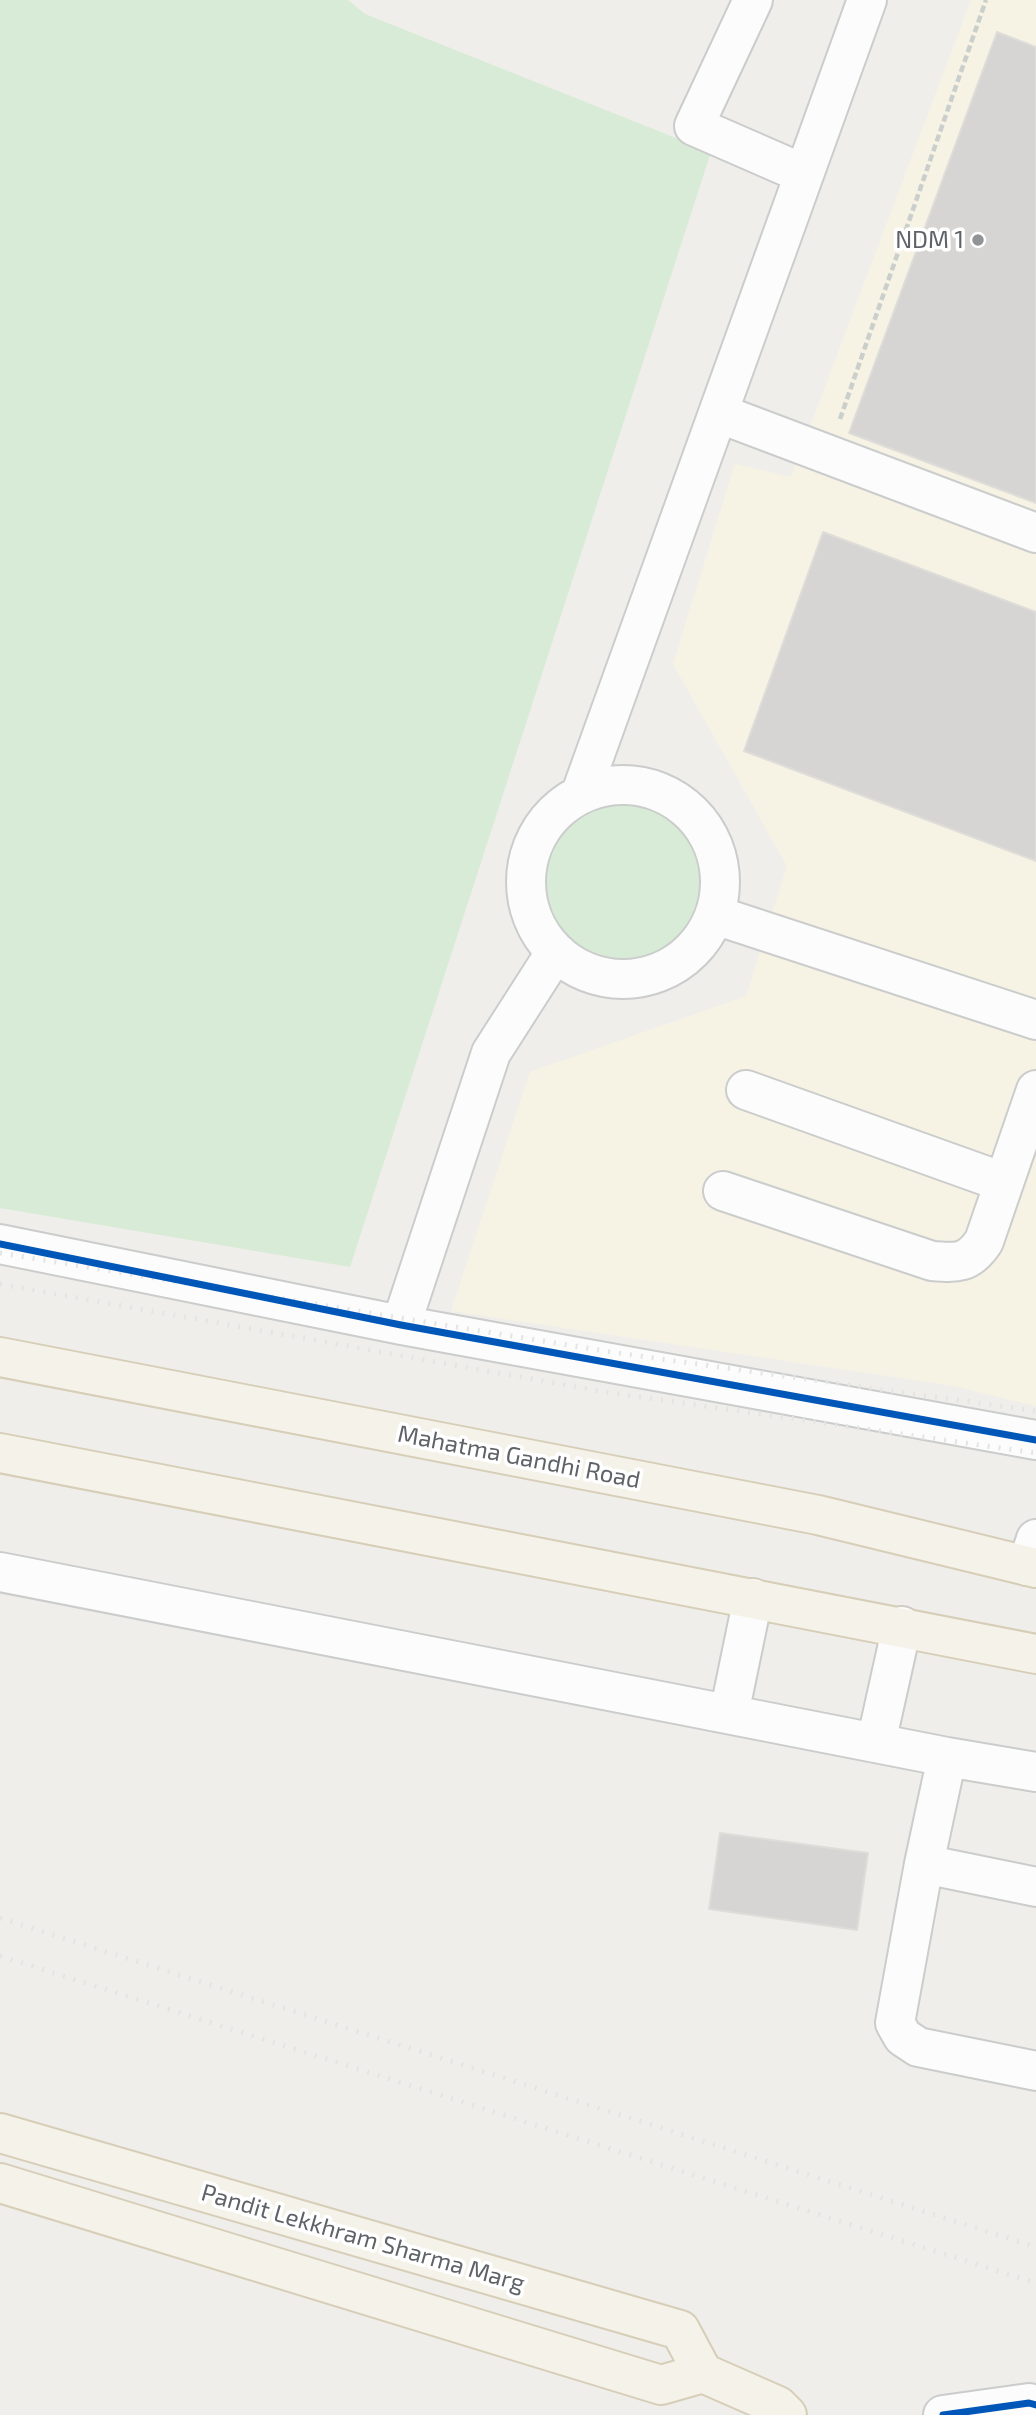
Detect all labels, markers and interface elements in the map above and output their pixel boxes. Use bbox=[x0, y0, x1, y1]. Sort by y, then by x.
place label: NDM 1 bbox=[895, 226, 964, 254]
marker: NDM 1 bbox=[970, 232, 986, 248]
street label: Mahatma Gandhi Road bbox=[395, 1419, 643, 1495]
street label: Pandit Lekkhram Sharma Marg bbox=[198, 2178, 528, 2298]

